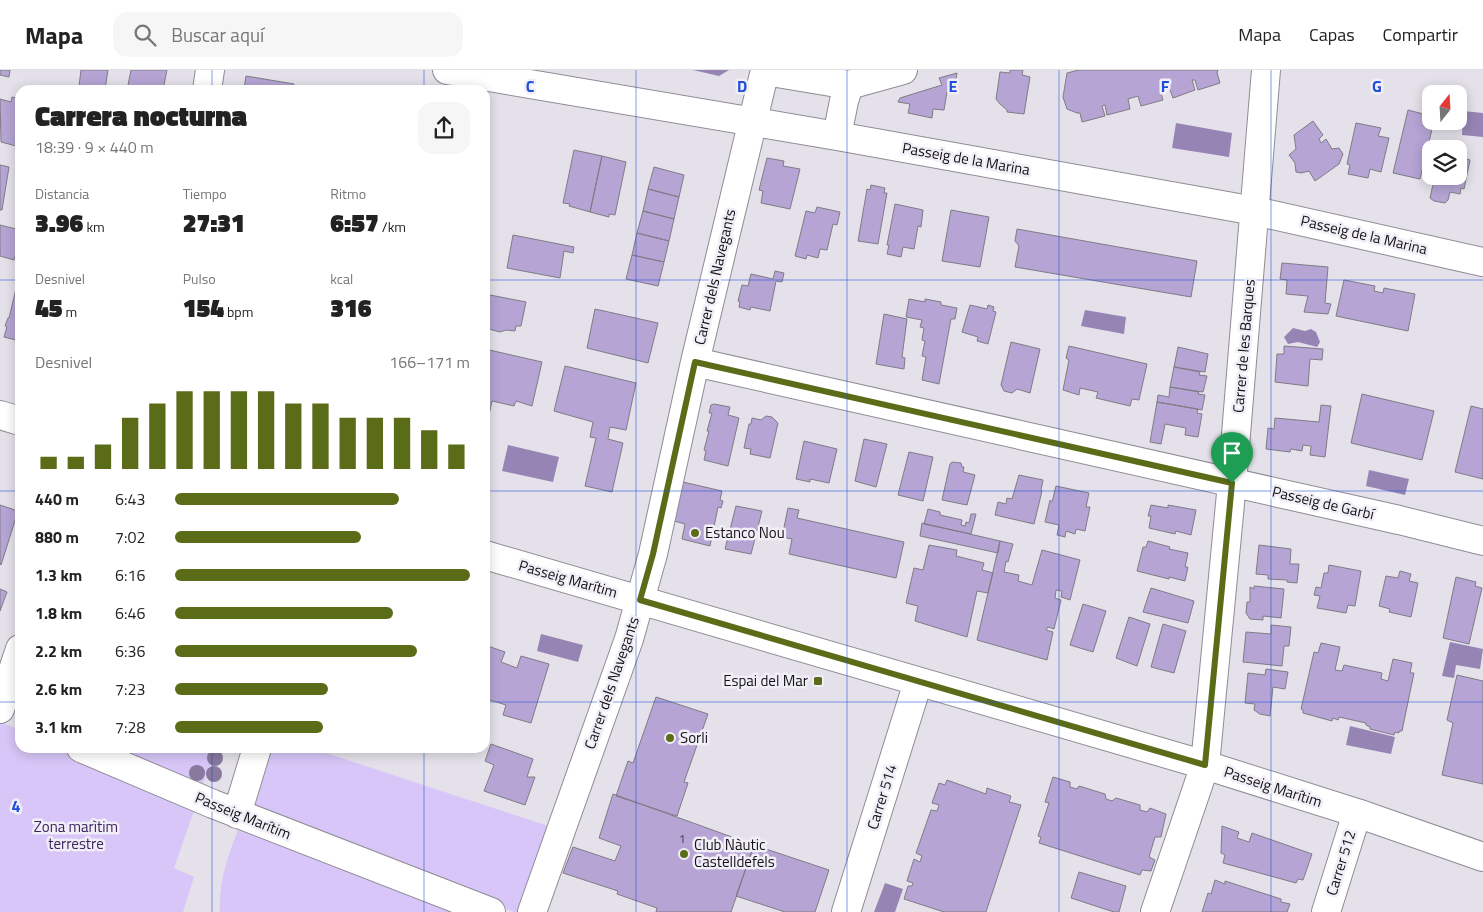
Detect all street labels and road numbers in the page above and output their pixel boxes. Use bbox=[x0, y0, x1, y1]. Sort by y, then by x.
street label: Passeig de la Marina bbox=[900, 136, 1032, 181]
street label: Carrer dels Navegants bbox=[688, 207, 741, 347]
street label: Passeig de la Marina bbox=[1298, 209, 1430, 260]
street label: Carrer de les Barques bbox=[1226, 278, 1261, 414]
street label: Passeig de Garbí bbox=[1270, 480, 1378, 526]
street label: Passeig Marítim bbox=[516, 553, 620, 604]
street label: Carrer dels Navegants bbox=[578, 613, 645, 752]
street label: Passeig Marítim bbox=[1221, 760, 1325, 813]
street label: Carrer 514 bbox=[861, 761, 902, 832]
street label: Passeig Marítim bbox=[192, 786, 295, 845]
street label: Carrer 512 bbox=[1320, 827, 1361, 898]

